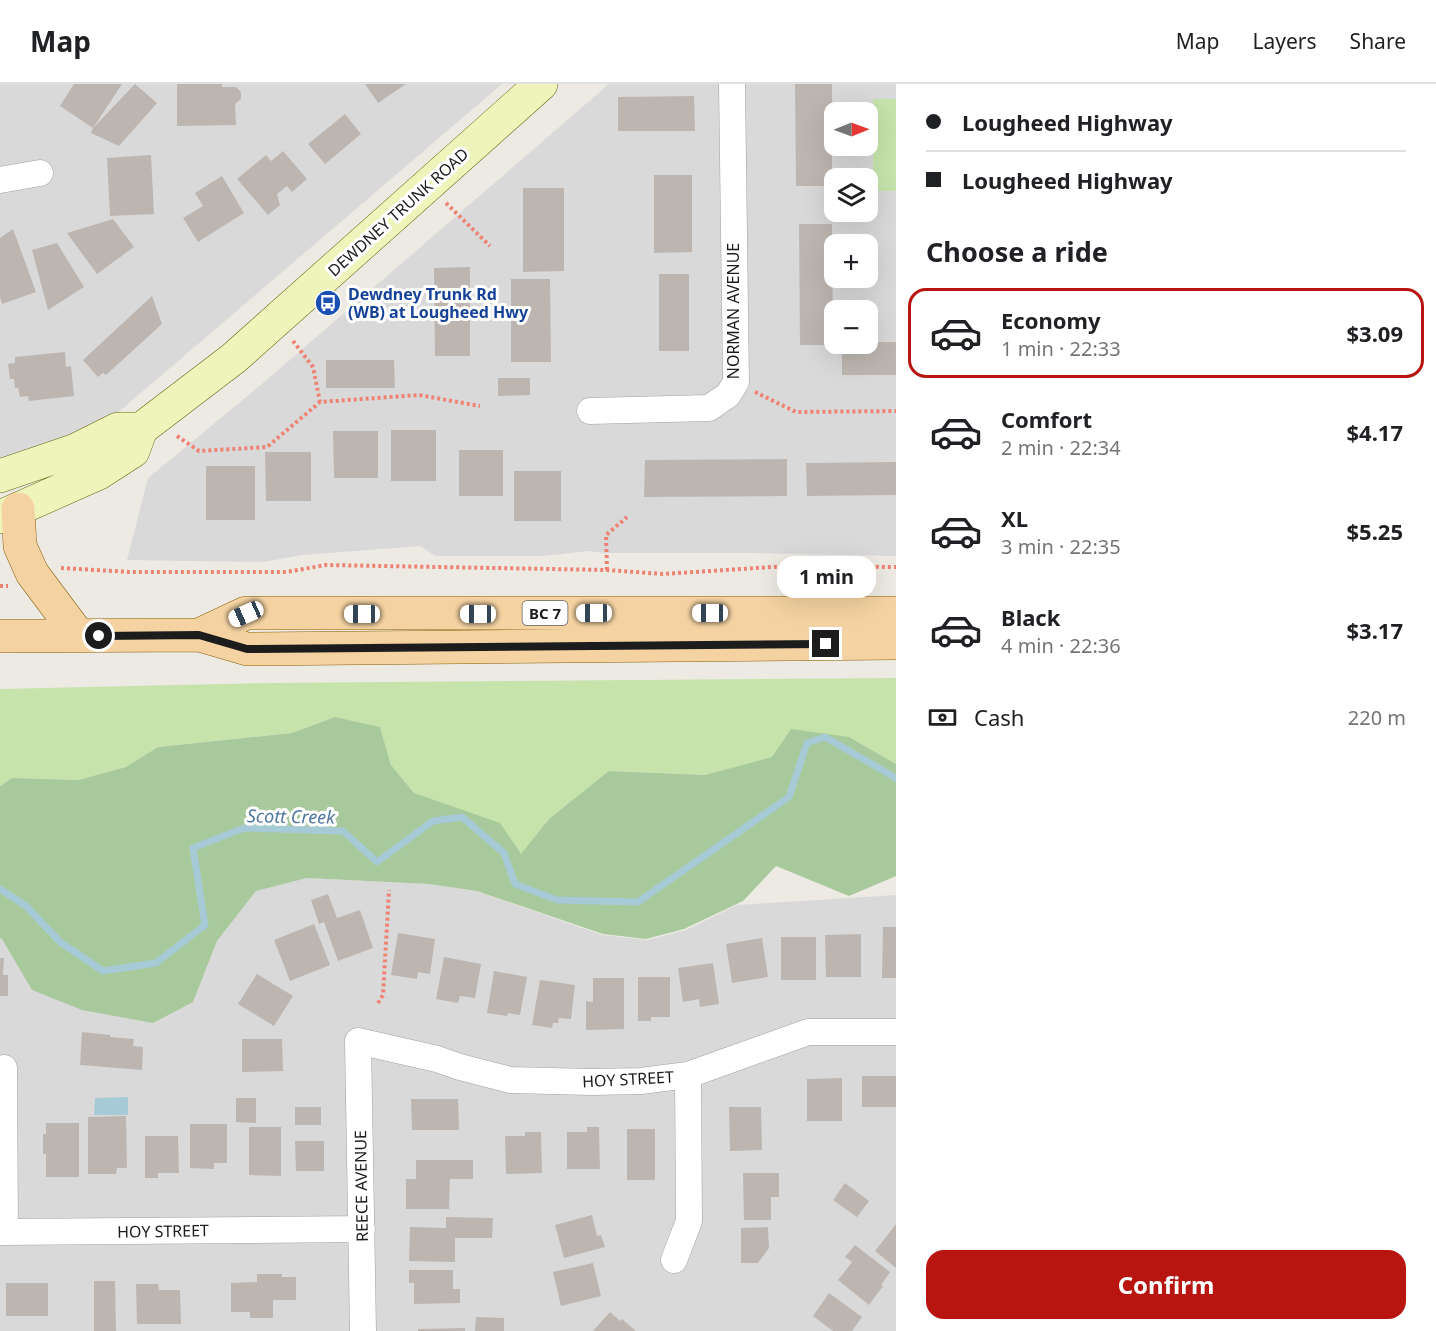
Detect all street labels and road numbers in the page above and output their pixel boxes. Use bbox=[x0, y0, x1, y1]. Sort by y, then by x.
street label: DEWDNEY TRUNK ROAD bbox=[323, 143, 473, 281]
street label: NORMAN AVENUE bbox=[722, 243, 744, 379]
road number: BC 7 bbox=[522, 601, 568, 625]
street label: HOY STREET bbox=[582, 1066, 674, 1092]
street label: REECE AVENUE bbox=[349, 1130, 373, 1242]
street label: HOY STREET bbox=[117, 1219, 209, 1243]

